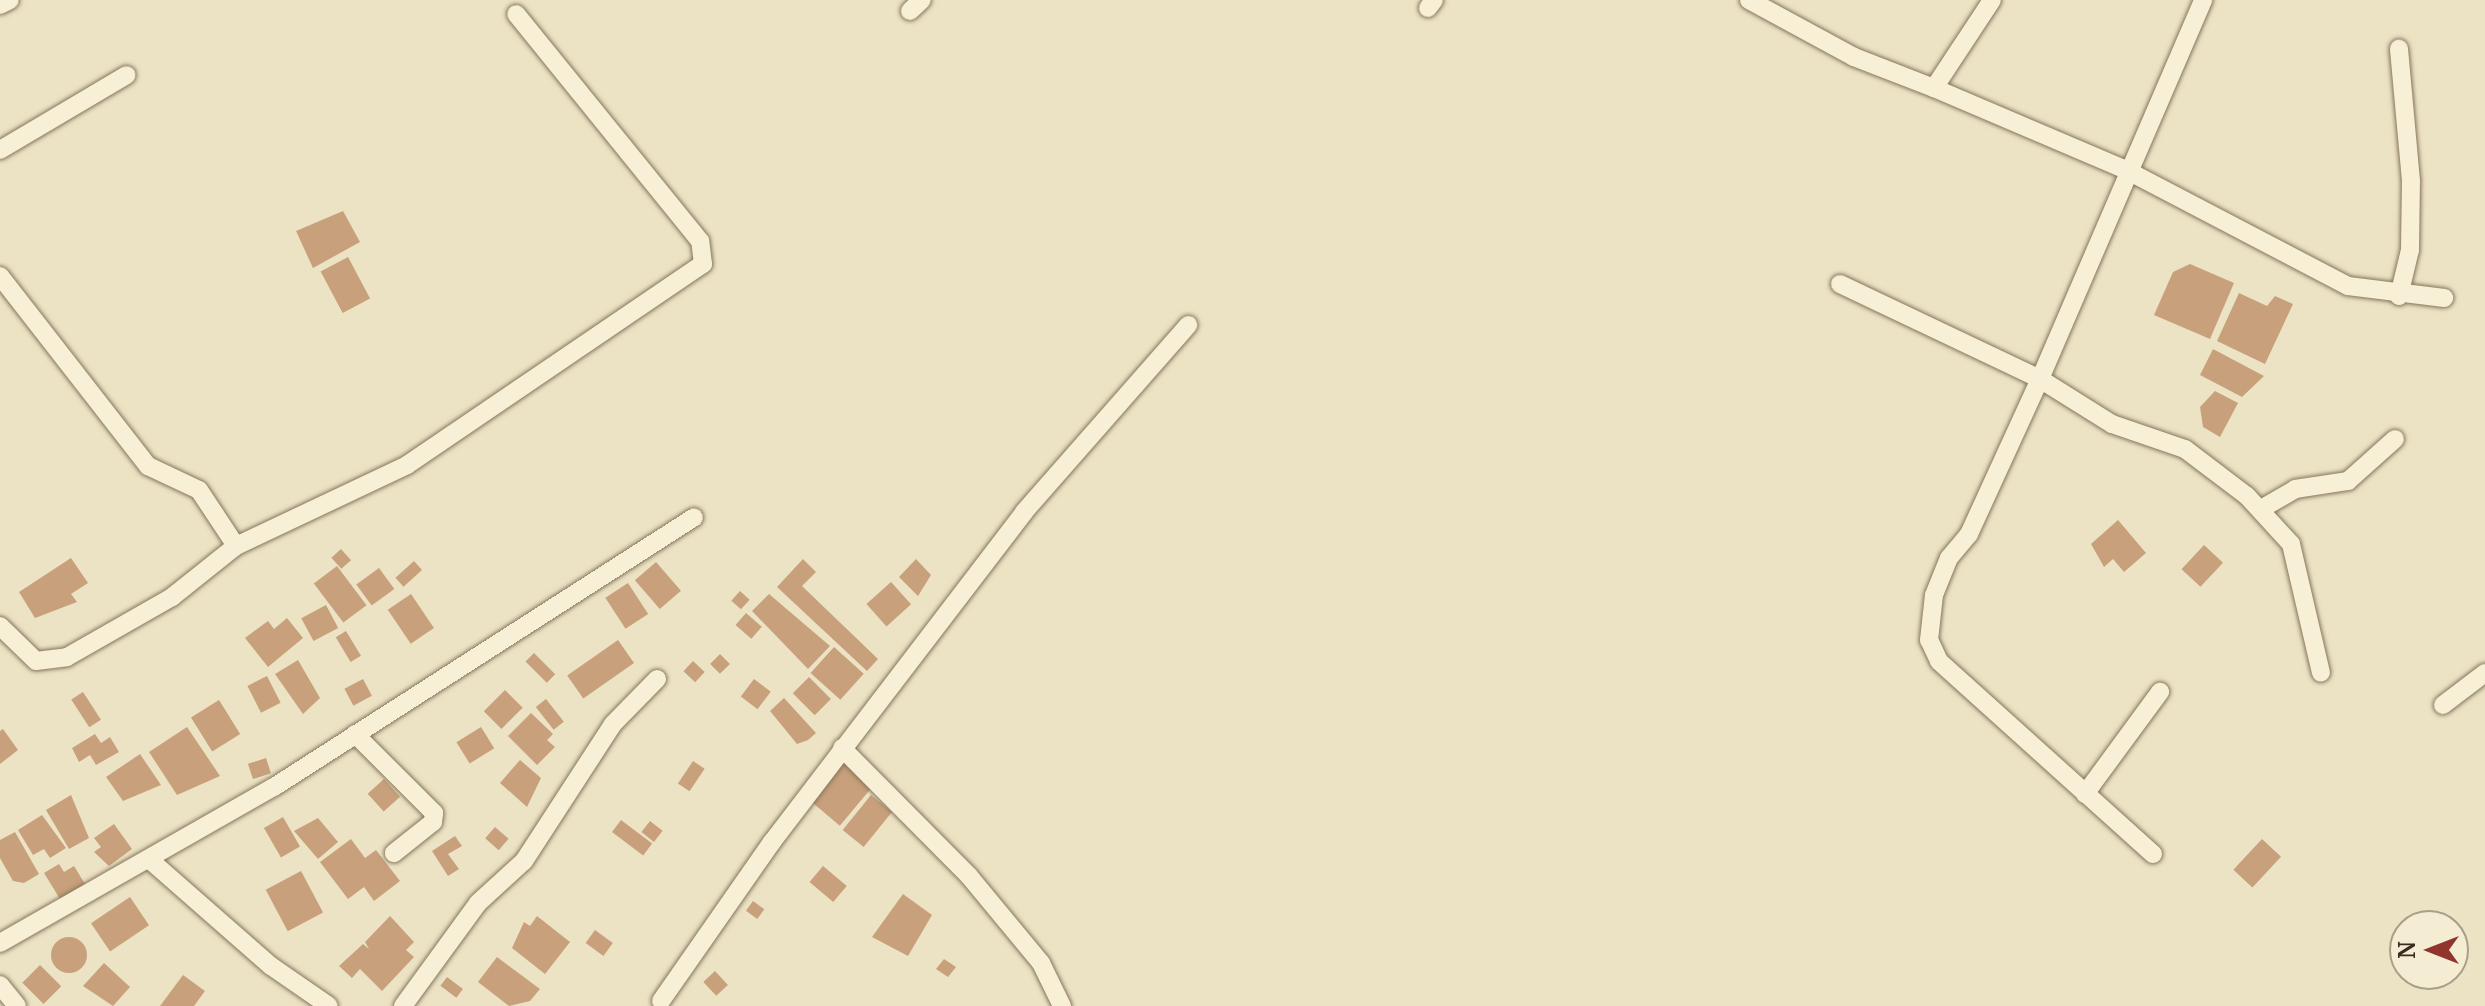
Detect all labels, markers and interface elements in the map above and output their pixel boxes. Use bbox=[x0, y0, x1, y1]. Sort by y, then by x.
north arrow bbox=[2389, 910, 2469, 990]
text: N bbox=[2393, 941, 2421, 959]

